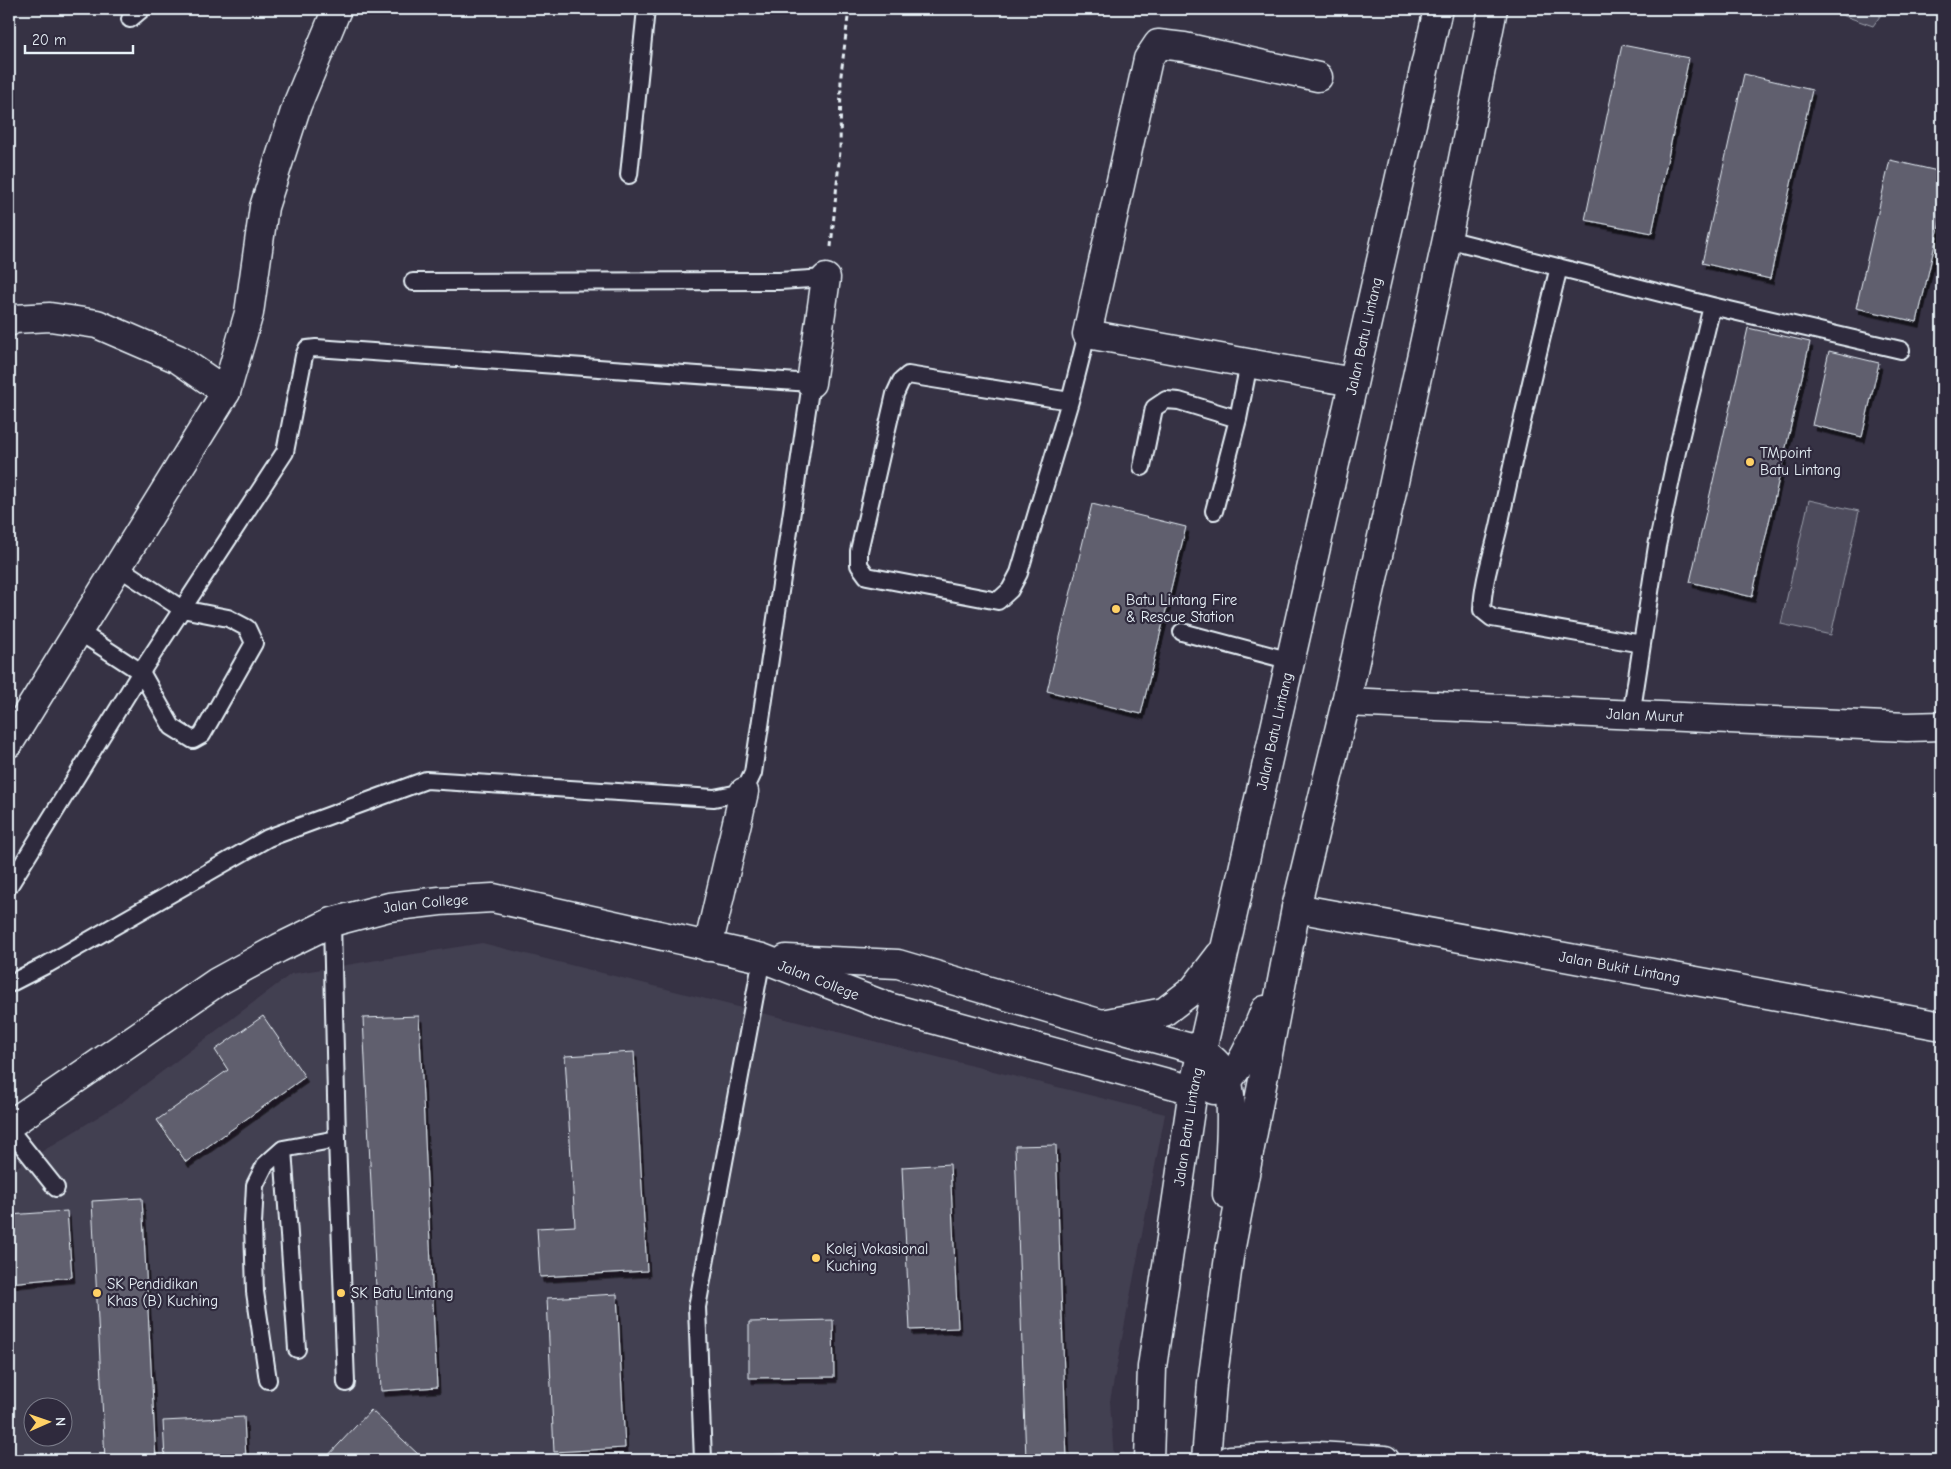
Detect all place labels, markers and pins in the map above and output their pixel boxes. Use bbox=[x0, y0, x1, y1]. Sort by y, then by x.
place label: TMpoint Batu Lintang bbox=[1760, 444, 1841, 479]
marker: TMpoint Batu Lintang bbox=[1744, 456, 1756, 468]
place label: Batu Lintang Fire & Rescue Station bbox=[1126, 591, 1238, 626]
marker: Batu Lintang Fire & Rescue Station bbox=[1110, 603, 1122, 615]
place label: Kolej Vokasional Kuching bbox=[826, 1240, 928, 1275]
marker: Kolej Vokasional Kuching bbox=[810, 1252, 822, 1264]
place label: SK Pendidikan Khas (B) Kuching bbox=[107, 1275, 218, 1310]
place label: SK Batu Lintang bbox=[351, 1284, 454, 1302]
marker: SK Pendidikan Khas (B) Kuching bbox=[91, 1287, 103, 1299]
marker: SK Batu Lintang bbox=[335, 1287, 347, 1299]

